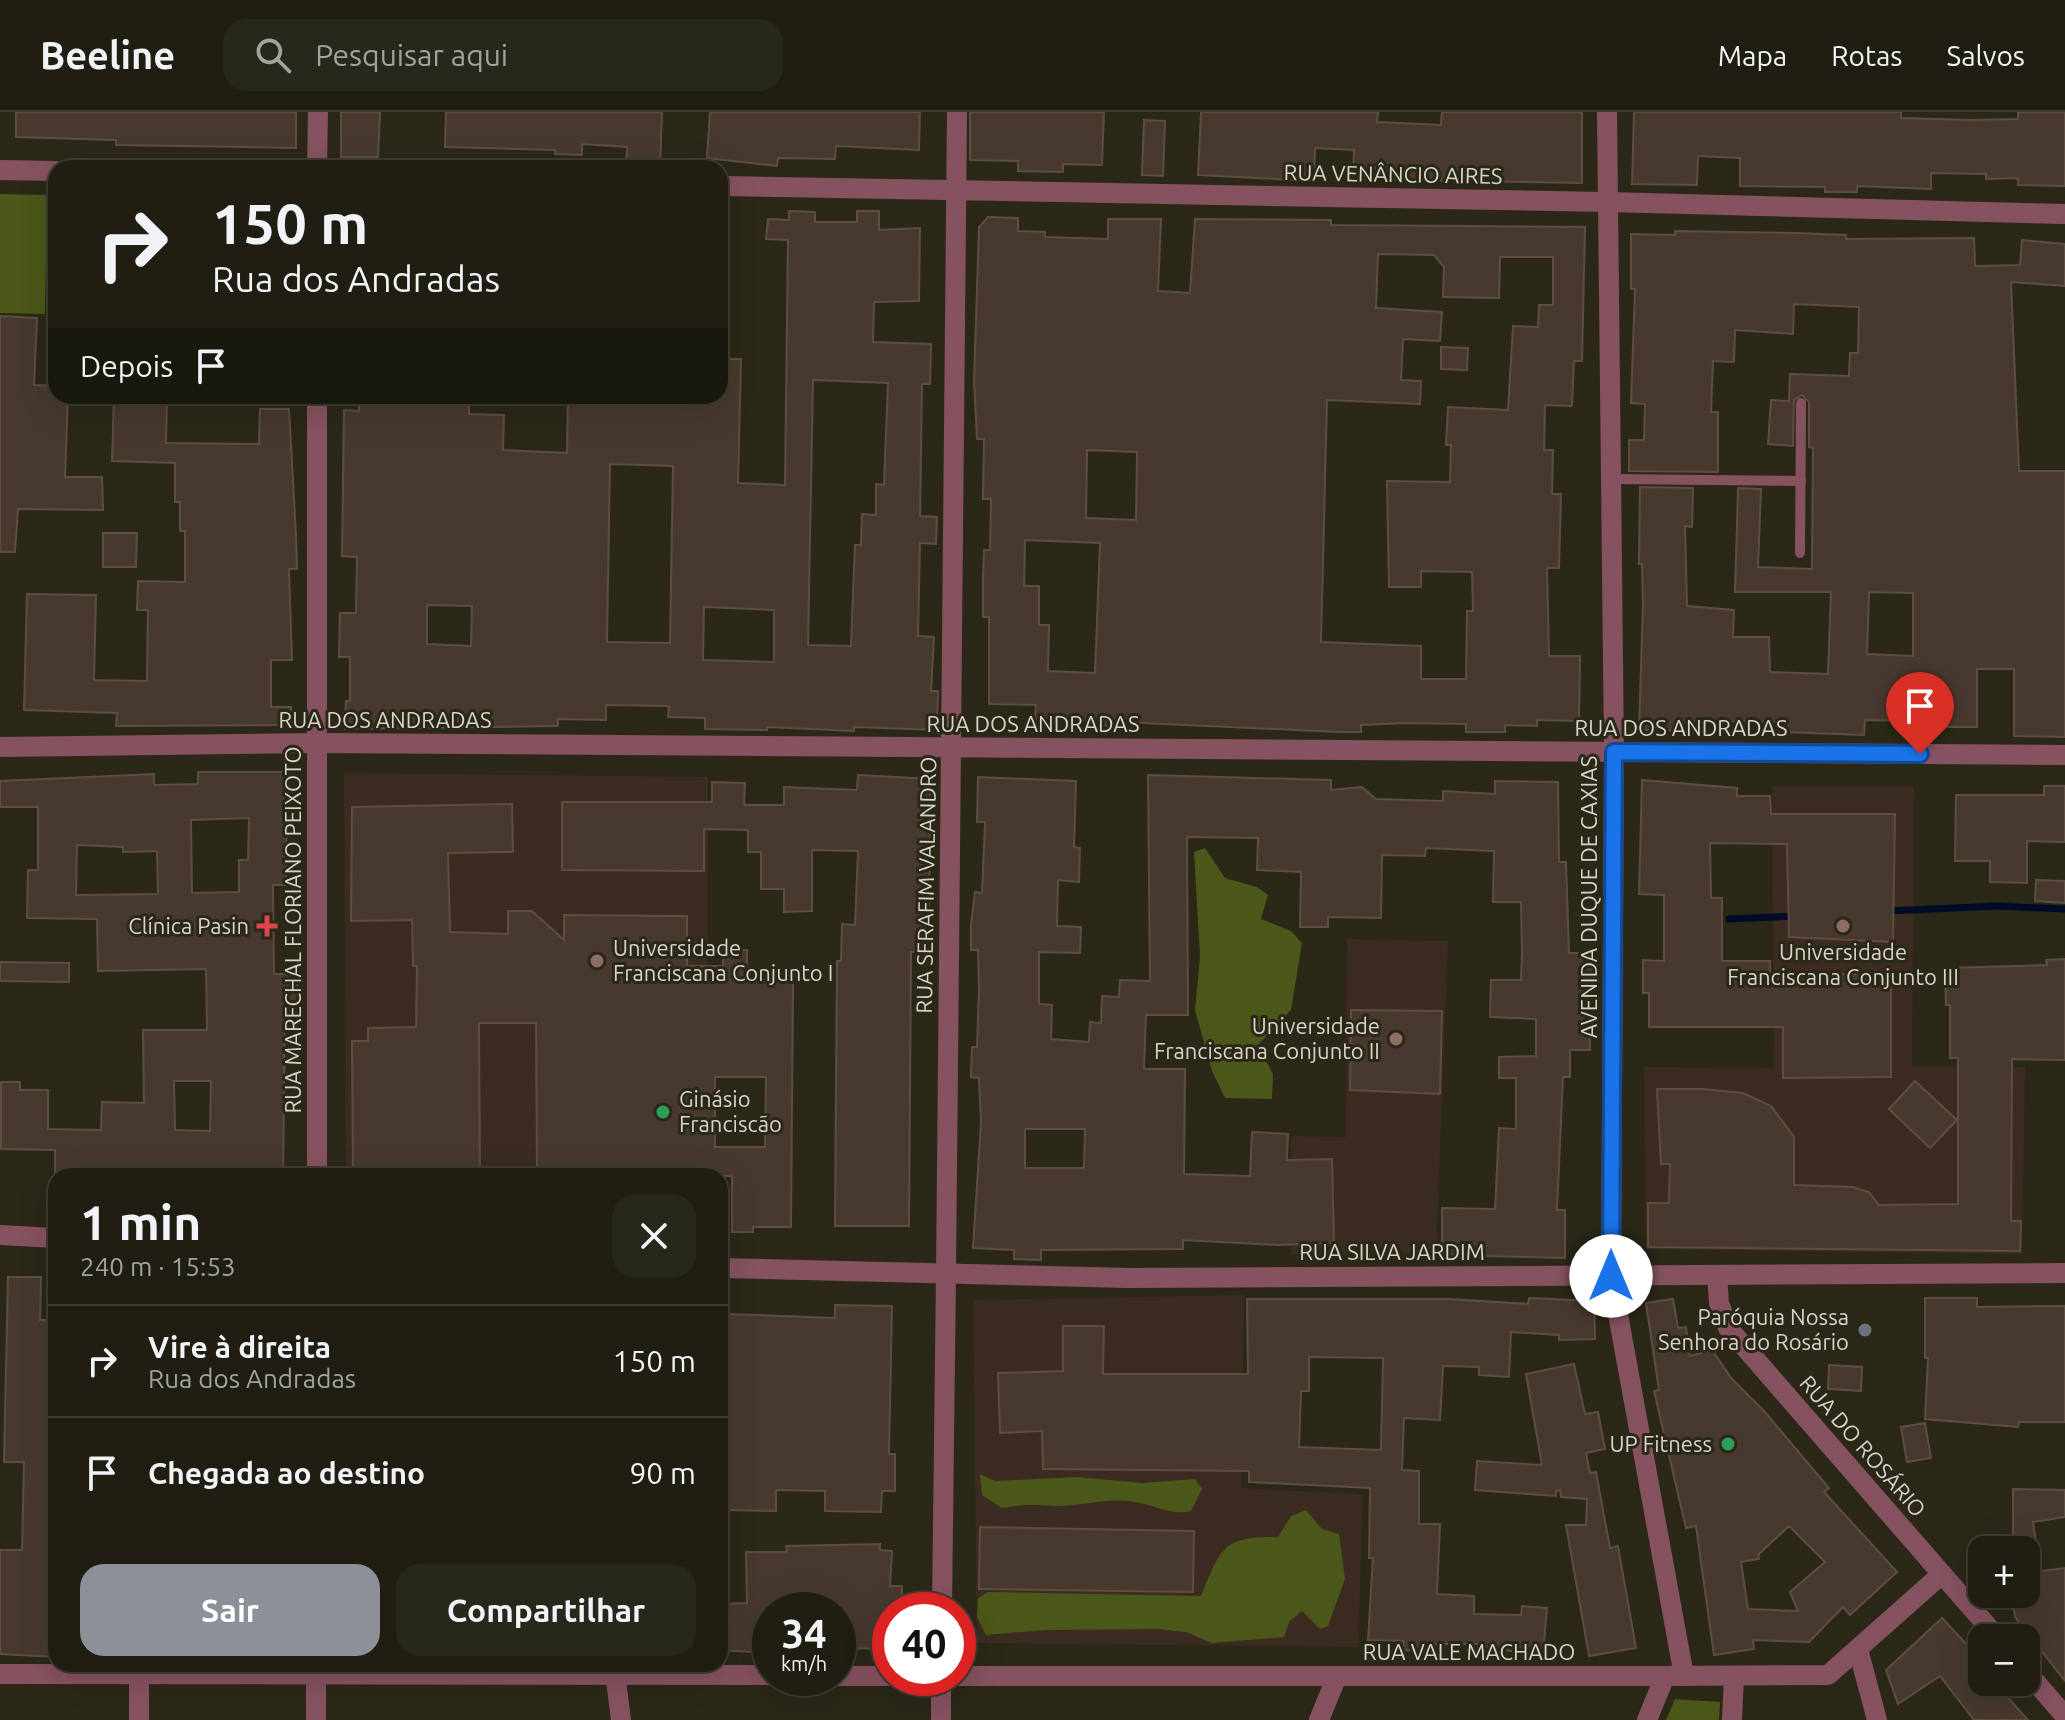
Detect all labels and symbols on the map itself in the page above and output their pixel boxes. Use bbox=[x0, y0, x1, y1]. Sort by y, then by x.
street label: RUA VENÂNCIO AIRES bbox=[1283, 158, 1503, 188]
pin bbox=[1886, 672, 1954, 754]
street label: RUA DOS ANDRADAS bbox=[279, 707, 491, 732]
street label: RUA DOS ANDRADAS bbox=[927, 711, 1139, 736]
street label: RUA DOS ANDRADAS bbox=[1575, 715, 1787, 740]
street label: RUA MARECHAL FLORIANO PEIXOTO bbox=[280, 746, 305, 1114]
street label: RUA SERAFIM VALANDRO bbox=[911, 756, 940, 1014]
street label: AVENIDA DUQUE DE CAXIAS bbox=[1576, 756, 1601, 1038]
place label: Clínica Pasin bbox=[128, 913, 249, 938]
marker: Clínica Pasin bbox=[256, 915, 278, 937]
marker: Universidade Franciscana Conjunto III bbox=[1834, 917, 1852, 935]
place label: Universidade Franciscana Conjunto I bbox=[613, 935, 833, 985]
place label: Universidade Franciscana Conjunto III bbox=[1727, 939, 1959, 989]
marker: Universidade Franciscana Conjunto I bbox=[588, 952, 606, 970]
place label: Universidade Franciscana Conjunto II bbox=[1154, 1013, 1380, 1063]
marker: Universidade Franciscana Conjunto II bbox=[1387, 1030, 1405, 1048]
place label: Ginásio Franciscão bbox=[679, 1086, 782, 1136]
marker: Ginásio Franciscão bbox=[654, 1103, 672, 1121]
position arrow bbox=[1569, 1234, 1653, 1318]
street label: RUA SILVA JARDIM bbox=[1299, 1239, 1485, 1264]
place label: Paróquia Nossa Senhora do Rosário bbox=[1658, 1304, 1849, 1354]
marker: Paróquia Nossa Senhora do Rosário bbox=[1856, 1321, 1874, 1339]
street label: RUA DO ROSÁRIO bbox=[1795, 1369, 1932, 1521]
place label: UP Fitness bbox=[1609, 1431, 1712, 1456]
marker: UP Fitness bbox=[1719, 1435, 1737, 1453]
speed limit sign: 40 bbox=[872, 1592, 976, 1696]
street label: RUA VALE MACHADO bbox=[1363, 1639, 1575, 1664]

